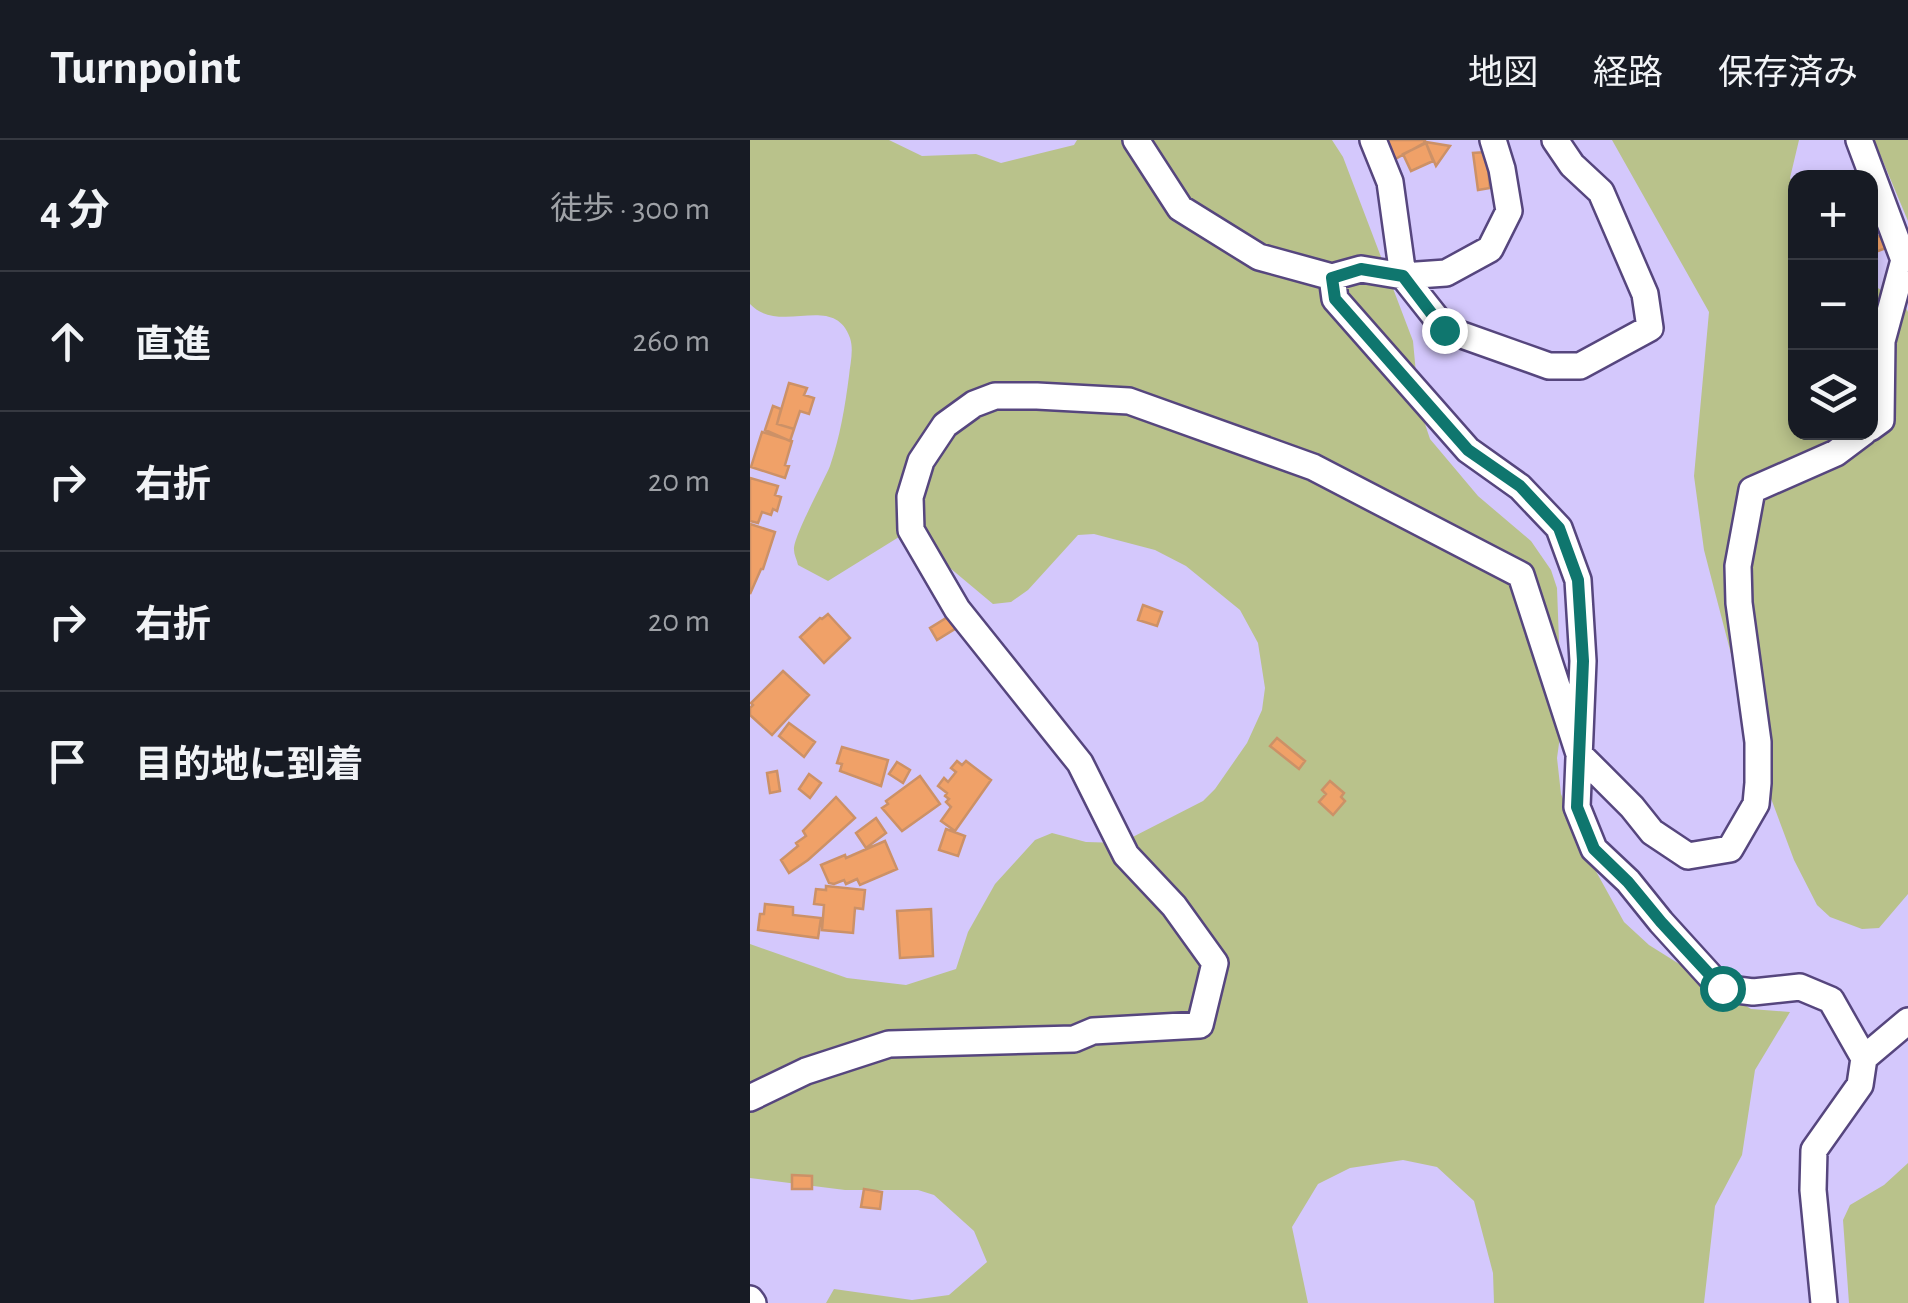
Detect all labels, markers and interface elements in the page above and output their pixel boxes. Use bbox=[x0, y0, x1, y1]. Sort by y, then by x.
text: Turnpoint bbox=[50, 45, 241, 93]
text: 地図 bbox=[1468, 56, 1538, 91]
text: 経路 bbox=[1593, 56, 1663, 91]
text: 保存済み bbox=[1718, 56, 1858, 91]
map controls bbox=[1788, 170, 1878, 440]
button: + bbox=[1788, 170, 1878, 260]
text: 4 分 bbox=[40, 190, 109, 232]
text: 徒歩 · 300 m bbox=[550, 193, 710, 225]
button: − bbox=[1788, 260, 1878, 350]
route end bbox=[1422, 308, 1468, 354]
icon: ahead bbox=[40, 314, 95, 369]
text: 260 m bbox=[633, 325, 710, 357]
text: 直進 bbox=[135, 327, 211, 365]
button: layers bbox=[1788, 350, 1878, 440]
icon: right bbox=[40, 454, 95, 509]
text: 20 m bbox=[648, 465, 710, 497]
text: 右折 bbox=[135, 467, 211, 505]
icon: right bbox=[40, 594, 95, 649]
text: 20 m bbox=[648, 605, 710, 637]
text: 右折 bbox=[135, 607, 211, 645]
icon: arrive bbox=[40, 734, 95, 789]
text: 目的地に到着 bbox=[135, 747, 363, 785]
route start bbox=[1700, 966, 1746, 1012]

